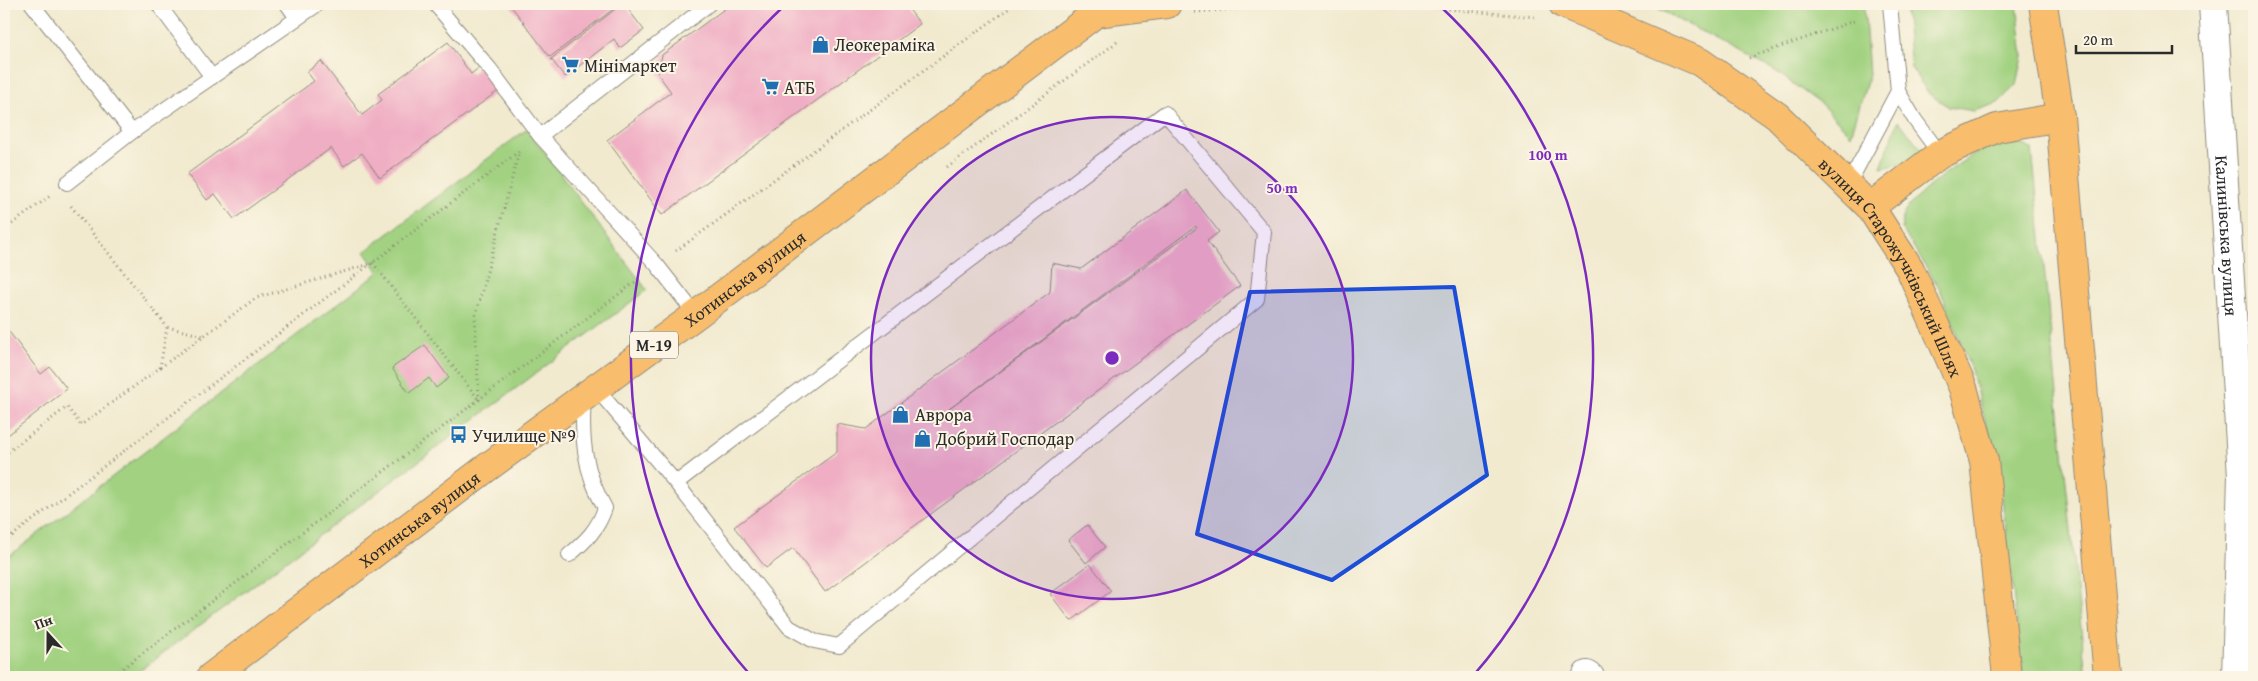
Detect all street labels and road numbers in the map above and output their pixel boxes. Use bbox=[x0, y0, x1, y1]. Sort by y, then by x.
street label: вулиця Старожучківський Шлях bbox=[1813, 151, 1970, 382]
street label: Калинівська вулиця bbox=[2209, 154, 2246, 317]
street label: Хотинська вулиця bbox=[678, 223, 811, 333]
road number: М-19 bbox=[630, 332, 678, 358]
street label: Хотинська вулиця bbox=[352, 464, 485, 574]

